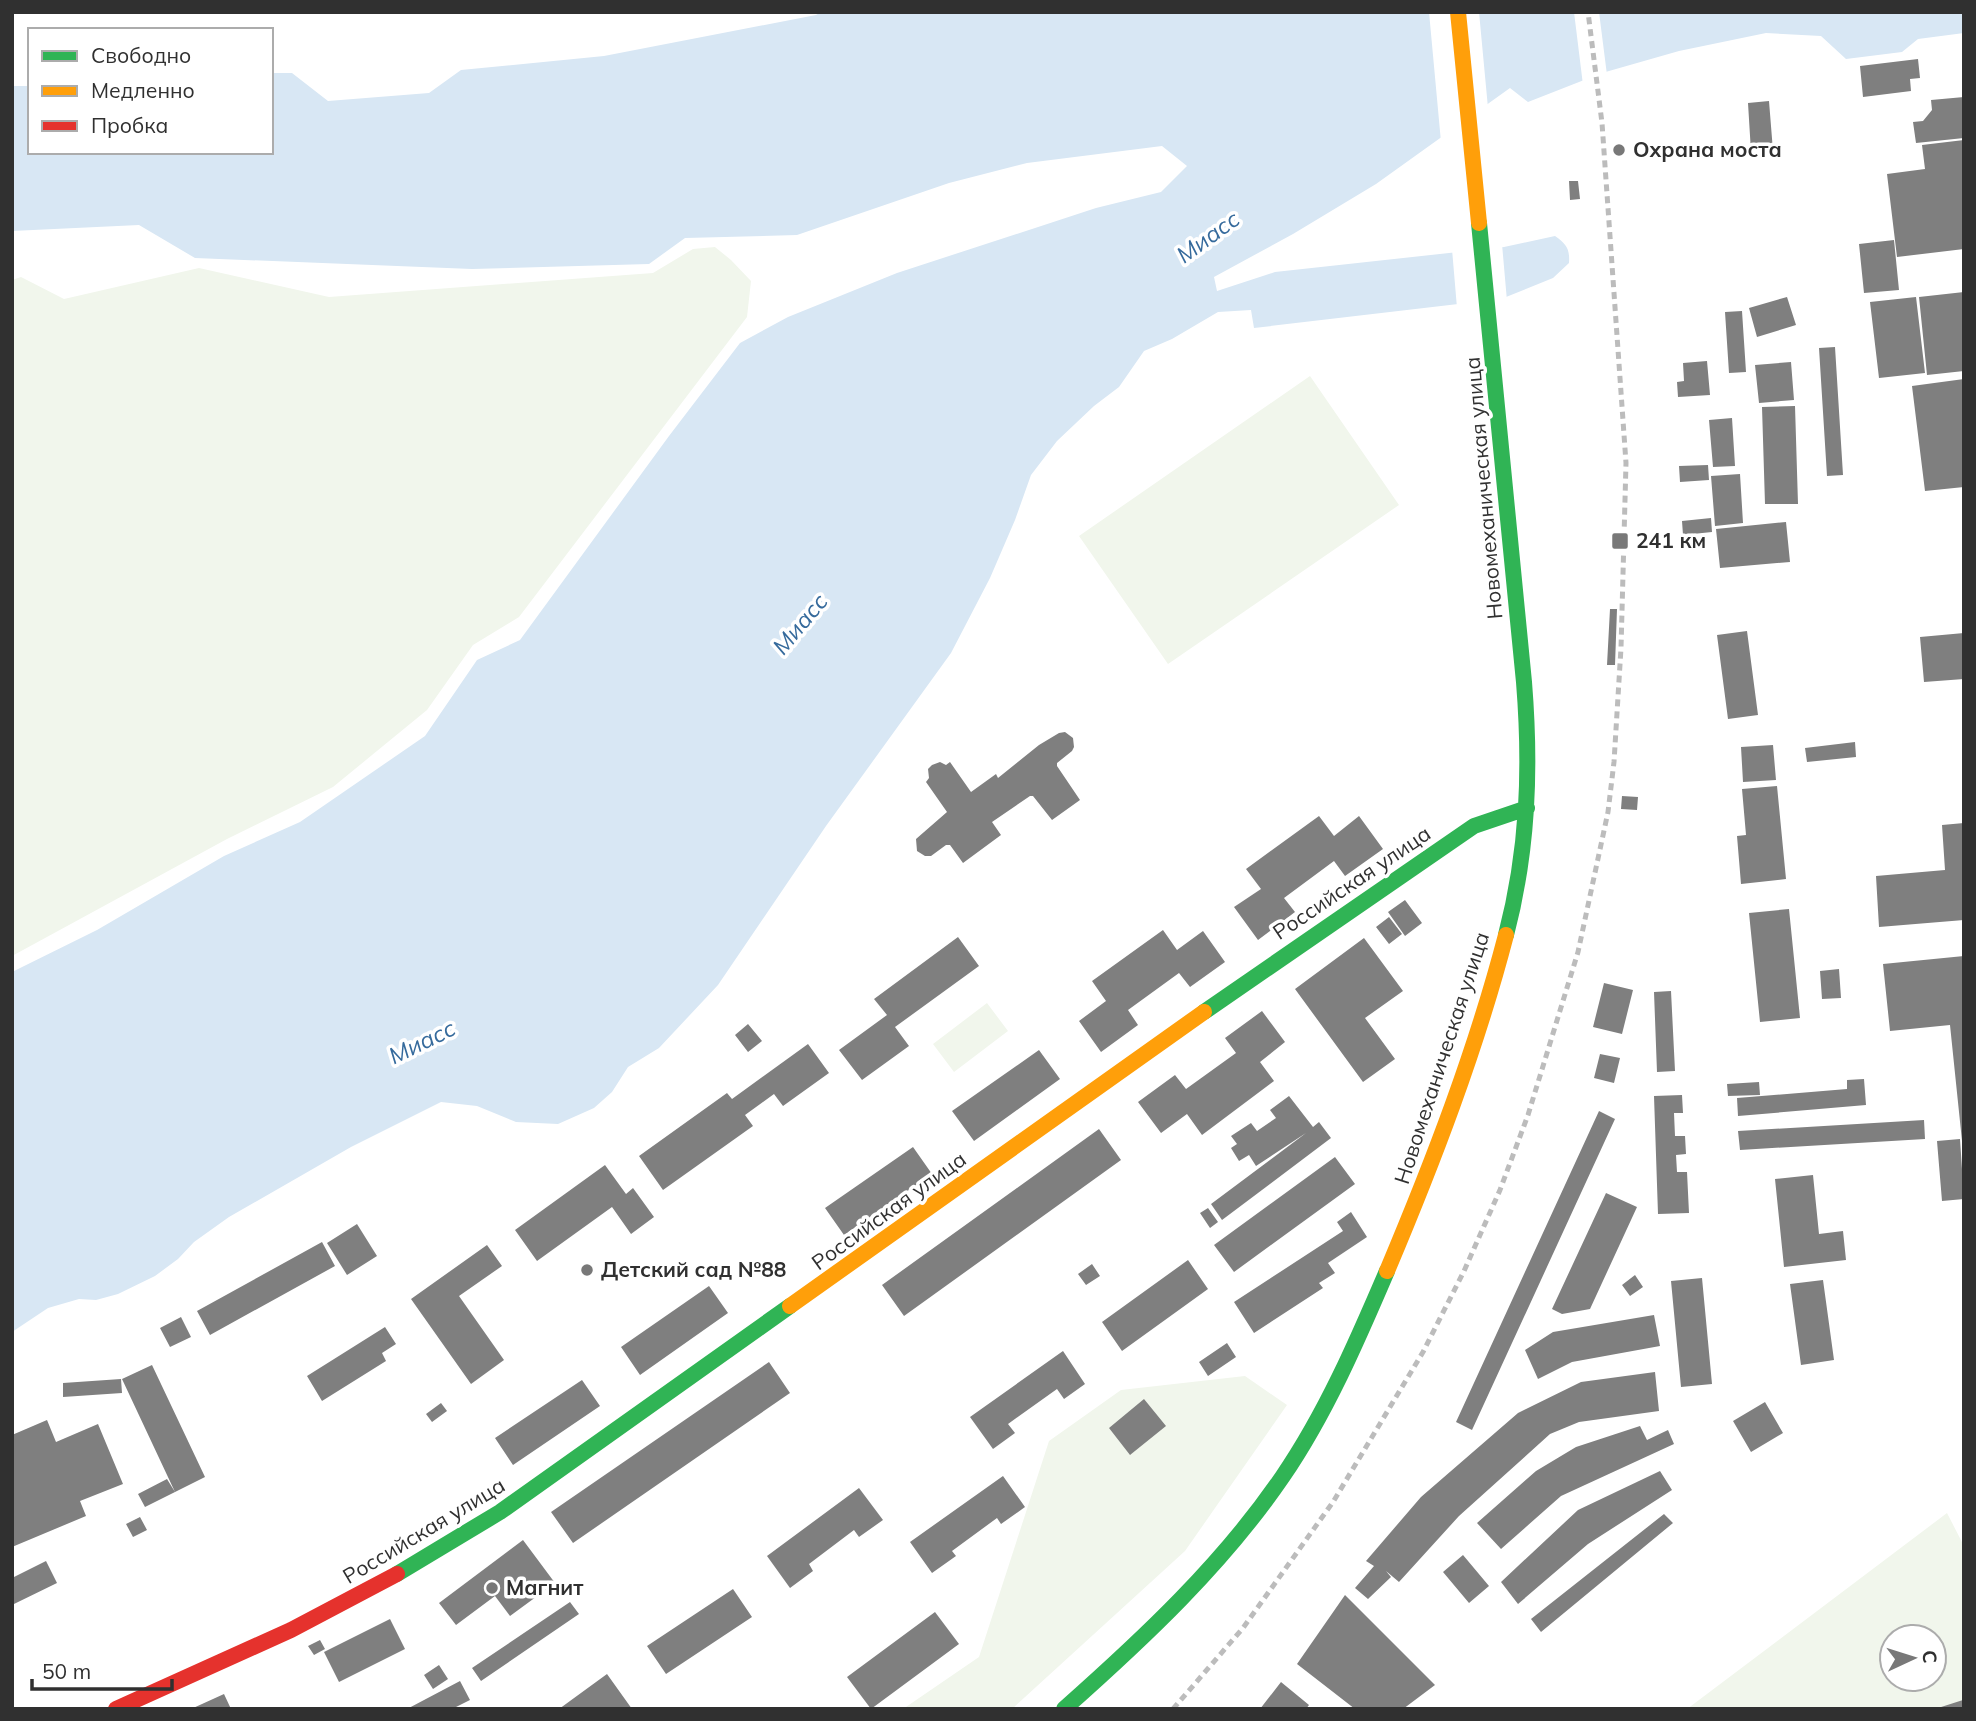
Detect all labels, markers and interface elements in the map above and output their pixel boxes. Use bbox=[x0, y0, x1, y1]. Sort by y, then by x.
legend bbox=[28, 28, 273, 154]
text: Свободно bbox=[91, 42, 191, 68]
text: Медленно bbox=[91, 77, 195, 103]
text: Пробка bbox=[91, 112, 168, 138]
place label: Охрана моста bbox=[1633, 136, 1782, 162]
marker: Охрана моста bbox=[1611, 142, 1627, 158]
water label: Миасс bbox=[1171, 204, 1245, 269]
street label: Новомеханическая улица bbox=[1459, 356, 1507, 620]
place label: 241 км bbox=[1636, 527, 1706, 553]
marker: 241 км bbox=[1610, 531, 1630, 551]
water label: Миасс bbox=[766, 587, 834, 660]
street label: Российская улица bbox=[1268, 820, 1435, 945]
street label: Новомеханическая улица bbox=[1388, 928, 1494, 1187]
water label: Миасс bbox=[384, 1013, 460, 1070]
street label: Российская улица bbox=[806, 1145, 971, 1275]
place label: Детский сад №88 bbox=[601, 1256, 786, 1282]
marker: Детский сад №88 bbox=[579, 1262, 595, 1278]
street label: Российская улица bbox=[338, 1471, 509, 1589]
place label: Магнит bbox=[506, 1574, 584, 1600]
marker: Магнит bbox=[484, 1580, 500, 1596]
north arrow bbox=[1878, 1623, 1948, 1693]
scale bar bbox=[32, 1648, 172, 1692]
text: С bbox=[1918, 1649, 1942, 1664]
text: 50 m bbox=[42, 1658, 91, 1684]

